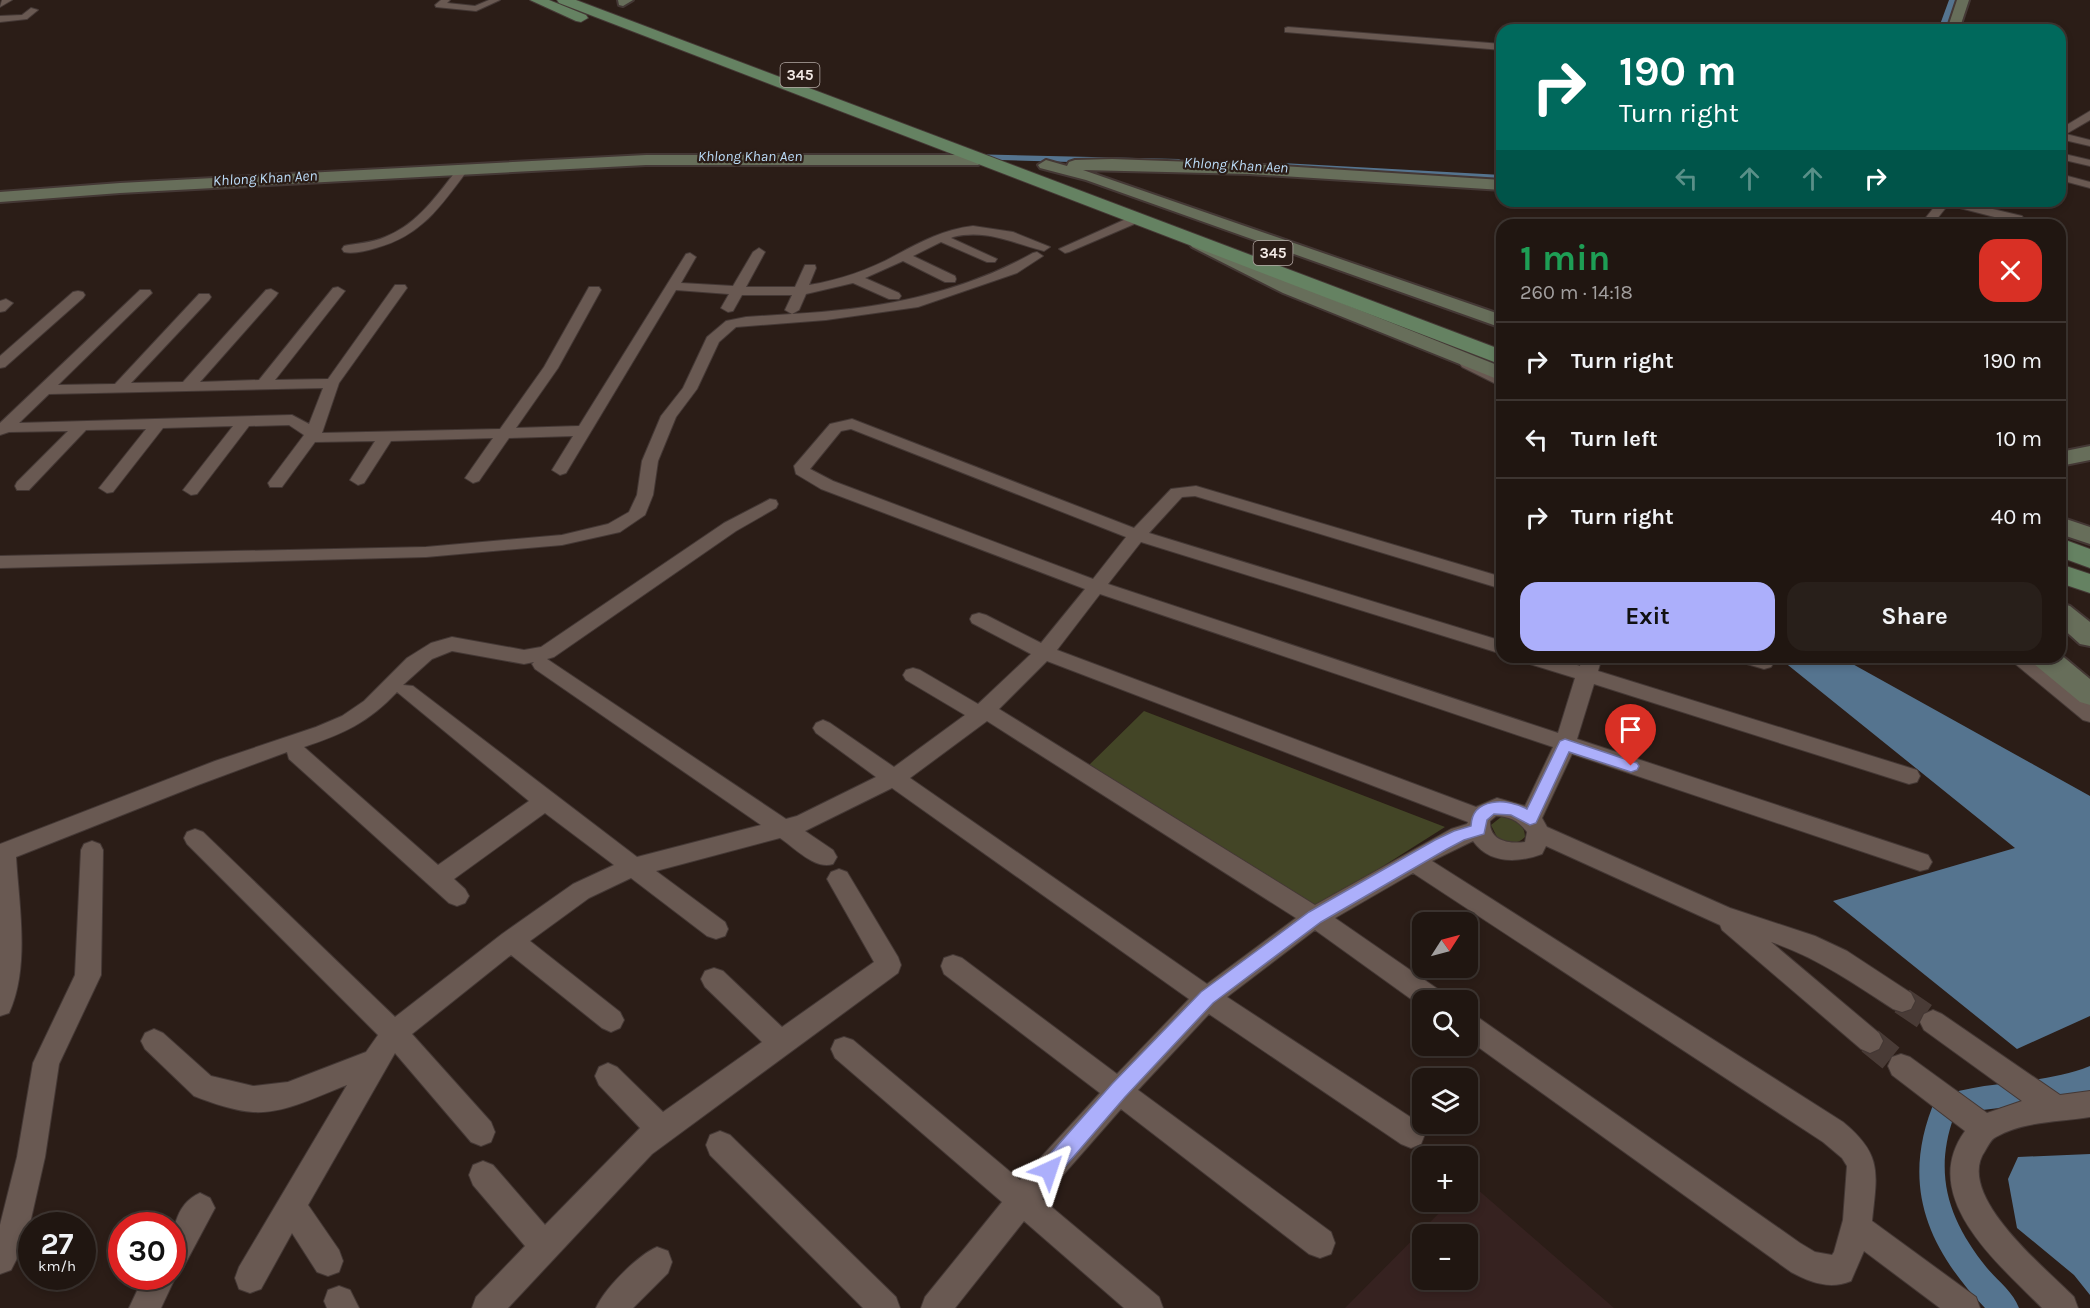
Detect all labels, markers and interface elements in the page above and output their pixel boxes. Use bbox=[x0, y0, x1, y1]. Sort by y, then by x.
text: 190 m bbox=[1619, 46, 1737, 96]
icon: right bbox=[1520, 48, 1598, 126]
road number: 345 bbox=[780, 63, 820, 87]
text: Turn right bbox=[1619, 97, 1739, 129]
water label: Khlong Khan Aen bbox=[698, 147, 802, 165]
water label: Khlong Khan Aen bbox=[1183, 153, 1289, 177]
icon: left bbox=[1670, 162, 1703, 195]
icon: ahead bbox=[1733, 162, 1766, 195]
icon: ahead bbox=[1796, 162, 1829, 195]
icon: right bbox=[1859, 162, 1892, 195]
water label: Khlong Khan Aen bbox=[212, 166, 318, 190]
text: 1 min bbox=[1520, 237, 1610, 279]
button: close bbox=[1979, 239, 2042, 302]
road number: 345 bbox=[1254, 241, 1292, 265]
text: 260 m · 14:18 bbox=[1520, 281, 1633, 304]
icon: right bbox=[1520, 345, 1553, 378]
text: Turn right bbox=[1571, 348, 1674, 374]
text: 190 m bbox=[1983, 348, 2042, 374]
icon: left bbox=[1520, 423, 1553, 456]
text: Turn left bbox=[1571, 426, 1658, 452]
text: 10 m bbox=[1996, 426, 2042, 452]
icon: right bbox=[1520, 501, 1553, 534]
text: Turn right bbox=[1571, 504, 1674, 530]
text: 40 m bbox=[1991, 504, 2042, 530]
button: Exit bbox=[1520, 582, 1775, 651]
button: Share bbox=[1787, 582, 2042, 651]
pin bbox=[1605, 704, 1656, 766]
icon: arrive bbox=[1614, 713, 1647, 746]
north arrow bbox=[1412, 912, 1478, 978]
map controls bbox=[1412, 912, 1478, 1290]
button: search bbox=[1412, 990, 1478, 1056]
button: layers bbox=[1412, 1068, 1478, 1134]
position arrow bbox=[1017, 1138, 1081, 1202]
button: + bbox=[1412, 1146, 1478, 1212]
speed limit sign: 30 bbox=[108, 1212, 186, 1290]
button: − bbox=[1412, 1224, 1478, 1290]
text: 27 bbox=[40, 1226, 74, 1262]
text: km/h bbox=[38, 1257, 76, 1275]

